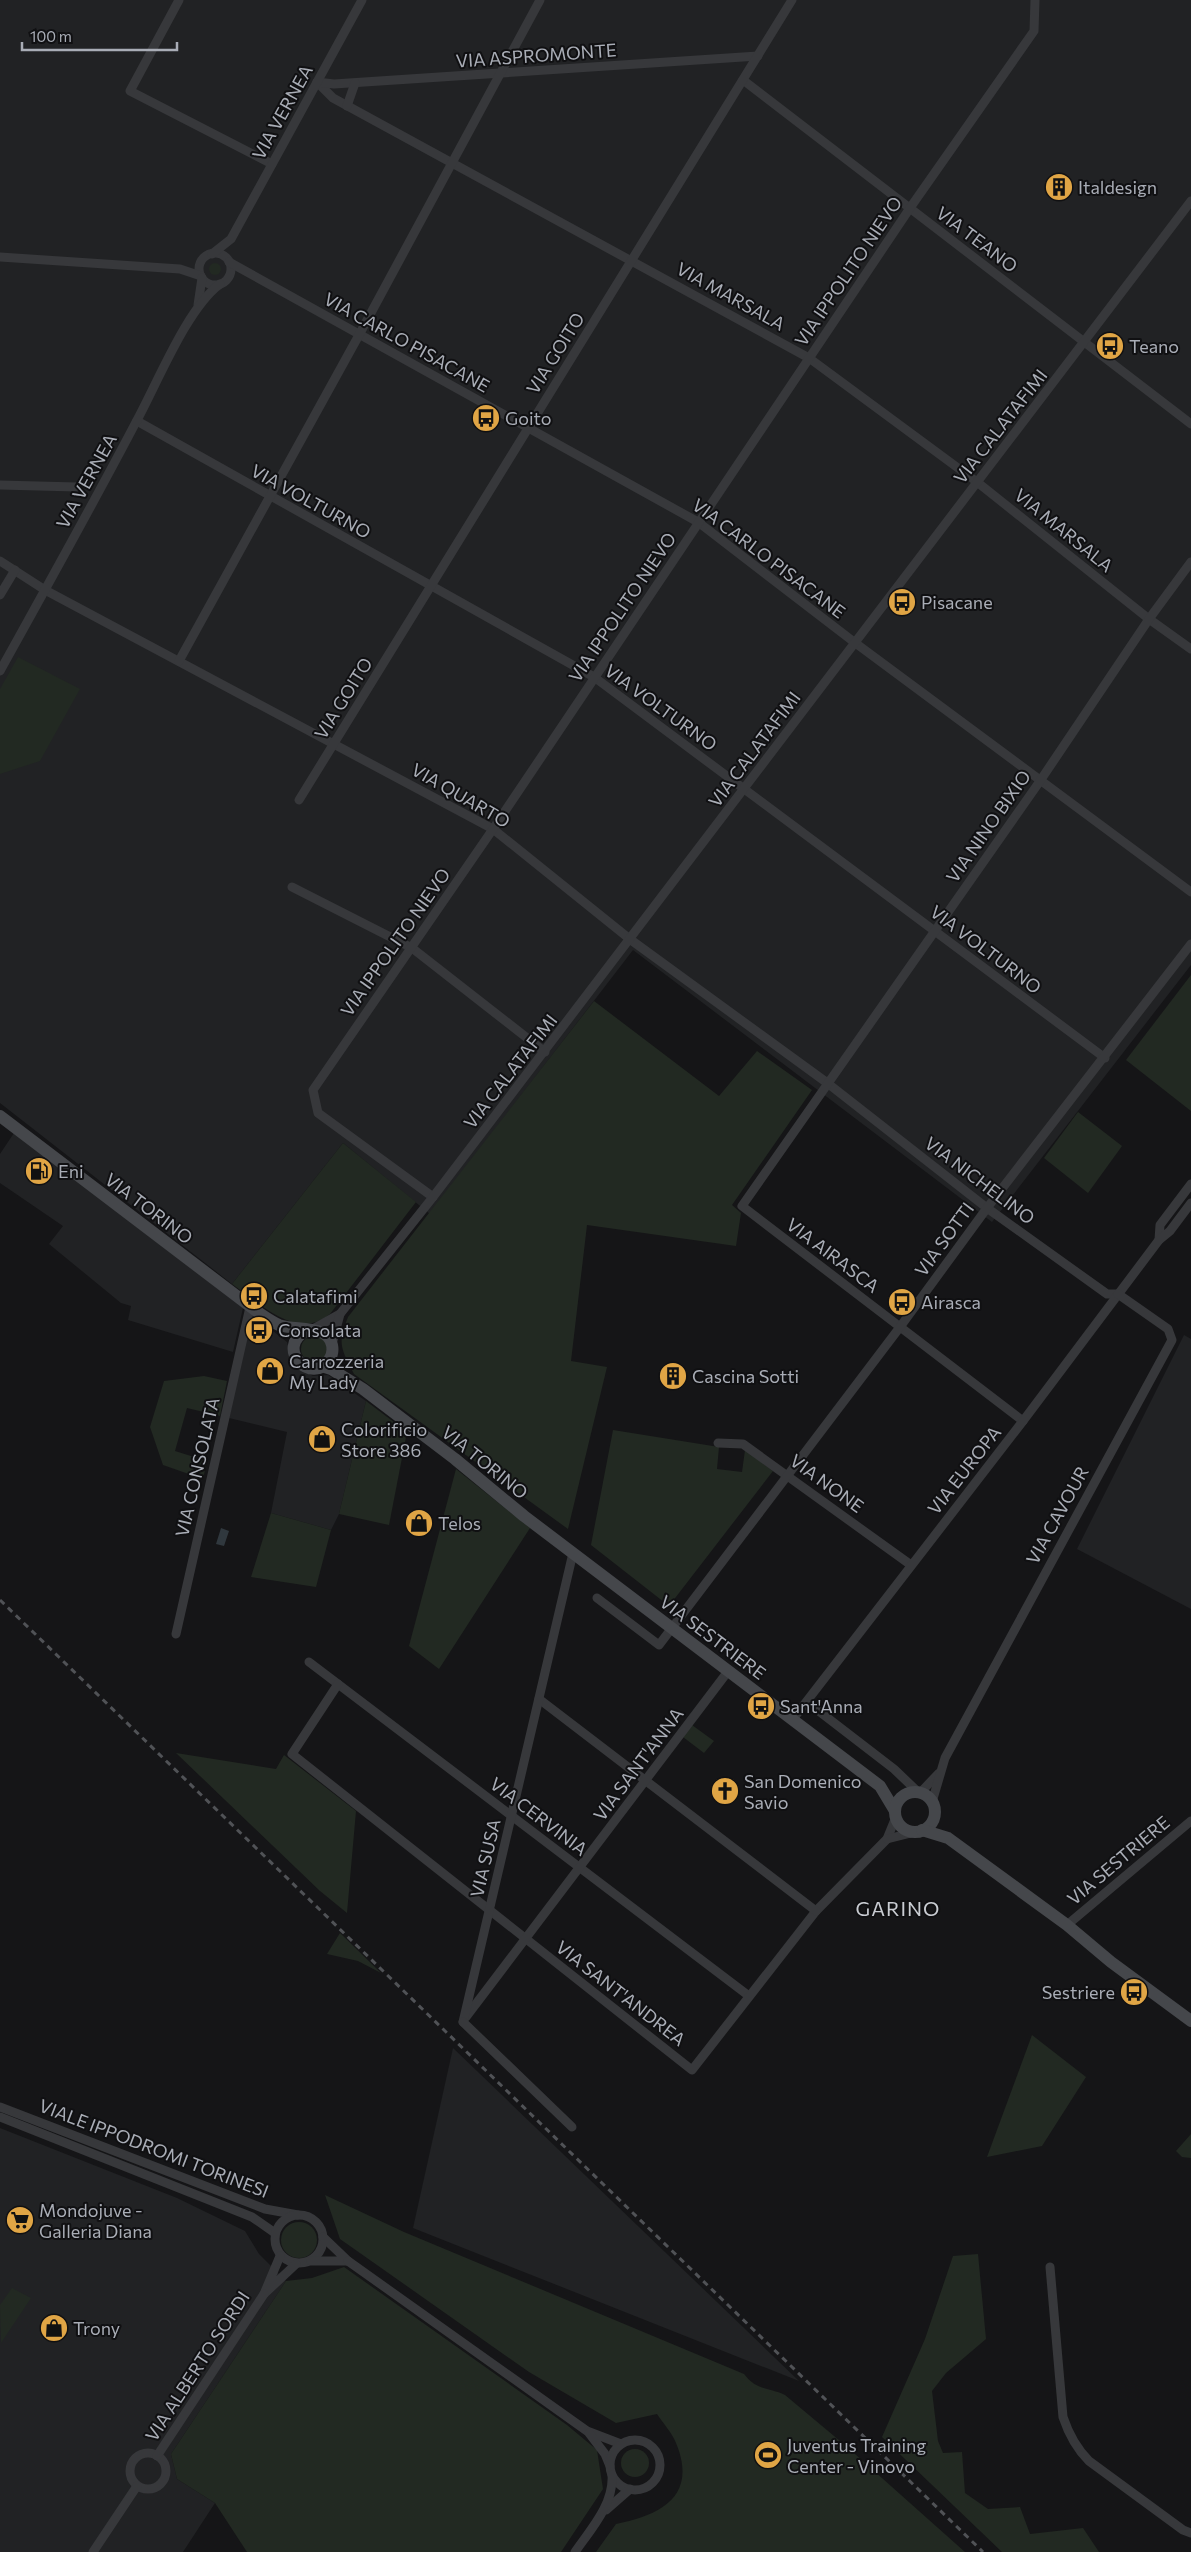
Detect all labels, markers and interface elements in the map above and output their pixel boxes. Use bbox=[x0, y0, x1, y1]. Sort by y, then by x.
scale bar bbox=[22, 20, 178, 52]
text: 100 m bbox=[30, 27, 72, 45]
street label: VIA ASPROMONTE bbox=[455, 38, 617, 72]
street label: VIA VERNEA bbox=[247, 61, 317, 163]
building icon: Italdesign bbox=[1044, 172, 1074, 202]
place label: Italdesign bbox=[1078, 176, 1157, 198]
street label: VIA IPPOLITO NIEVO bbox=[790, 192, 906, 350]
street label: VIA TEANO bbox=[932, 201, 1022, 277]
street label: VIA MARSALA bbox=[673, 257, 789, 335]
street label: VIA CARLO PISACANE bbox=[320, 287, 494, 397]
street label: VIA GOITO bbox=[521, 308, 589, 398]
bus stop icon: Teano bbox=[1095, 331, 1125, 361]
place label: Teano bbox=[1129, 335, 1179, 357]
street label: VIA CALATAFIMI bbox=[948, 364, 1052, 488]
bus stop icon: Goito bbox=[471, 403, 501, 433]
place label: Goito bbox=[505, 407, 552, 429]
street label: VIA VERNEA bbox=[51, 430, 121, 532]
street label: VIA VOLTURNO bbox=[247, 459, 375, 543]
street label: VIA MARSALA bbox=[1010, 483, 1118, 577]
street label: VIA CARLO PISACANE bbox=[688, 493, 850, 623]
street label: VIA IPPOLITO NIEVO bbox=[564, 528, 680, 686]
bus stop icon: Pisacane bbox=[887, 587, 917, 617]
place label: Pisacane bbox=[921, 591, 993, 613]
street label: VIA GOITO bbox=[309, 653, 377, 743]
street label: VIA VOLTURNO bbox=[601, 659, 721, 755]
street label: VIA CALATAFIMI bbox=[703, 687, 805, 811]
street label: VIA QUARTO bbox=[408, 758, 514, 832]
street label: VIA NINO BIXIO bbox=[941, 766, 1035, 886]
street label: VIA IPPOLITO NIEVO bbox=[336, 864, 454, 1020]
street label: VIA VOLTURNO bbox=[926, 900, 1046, 998]
street label: VIA CALATAFIMI bbox=[458, 1009, 562, 1133]
street label: VIA NICHELINO bbox=[921, 1131, 1039, 1229]
fuel station icon: Eni bbox=[24, 1156, 54, 1186]
place label: Eni bbox=[58, 1160, 84, 1182]
street label: VIA TORINO bbox=[101, 1168, 197, 1248]
street label: VIA SOTTI bbox=[910, 1198, 978, 1280]
street label: VIA AIRASCA bbox=[782, 1213, 884, 1297]
bus stop icon: Calatafimi bbox=[239, 1281, 269, 1311]
place label: Calatafimi bbox=[273, 1285, 358, 1307]
bus stop icon: Airasca bbox=[887, 1287, 917, 1317]
place label: Airasca bbox=[921, 1291, 981, 1313]
bus stop icon: Consolata bbox=[244, 1315, 274, 1345]
place label: Consolata bbox=[278, 1319, 361, 1341]
place label: Carrozzeria My Lady bbox=[289, 1350, 384, 1393]
shop icon: Carrozzeria My Lady bbox=[255, 1356, 285, 1386]
building icon: Cascina Sotti bbox=[658, 1361, 688, 1391]
place label: Cascina Sotti bbox=[692, 1365, 799, 1387]
street label: VIA CONSOLATA bbox=[170, 1395, 224, 1539]
place label: Colorificio Store 386 bbox=[341, 1418, 427, 1461]
street label: VIA TORINO bbox=[438, 1421, 532, 1503]
street label: VIA EUROPA bbox=[923, 1421, 1005, 1519]
shop icon: Colorificio Store 386 bbox=[307, 1424, 337, 1454]
street label: VIA NONE bbox=[786, 1449, 868, 1517]
street label: VIA CAVOUR bbox=[1021, 1462, 1093, 1568]
shop icon: Telos bbox=[404, 1508, 434, 1538]
place label: Telos bbox=[438, 1512, 481, 1534]
street label: VIA SESTRIERE bbox=[656, 1590, 770, 1684]
bus stop icon: Sant'Anna bbox=[746, 1691, 776, 1721]
place label: Sant'Anna bbox=[780, 1695, 863, 1717]
street label: VIA SANT'ANNA bbox=[588, 1703, 688, 1825]
place label: San Domenico Savio bbox=[744, 1770, 862, 1813]
street label: VIA CERVINIA bbox=[486, 1772, 592, 1860]
church icon: San Domenico Savio bbox=[710, 1776, 740, 1806]
street label: VIA SESTRIERE bbox=[1062, 1811, 1174, 1909]
street label: VIA SUSA bbox=[465, 1817, 505, 1899]
district label: GARINO bbox=[856, 1896, 940, 1920]
street label: VIA SANT'ANDREA bbox=[552, 1936, 690, 2050]
bus stop icon: Sestriere bbox=[1119, 1977, 1149, 2007]
place label: Sestriere bbox=[1042, 1981, 1115, 2003]
street label: VIALE IPPODROMI TORINESI bbox=[36, 2094, 272, 2202]
place label: Mondojuve - Galleria Diana bbox=[39, 2199, 152, 2242]
supermarket icon: Mondojuve - Galleria Diana bbox=[5, 2205, 35, 2235]
street label: VIA ALBERTO SORDI bbox=[140, 2287, 254, 2445]
shop icon: Trony bbox=[39, 2313, 69, 2343]
place label: Trony bbox=[73, 2317, 120, 2339]
place label: Juventus Training Center - Vinovo bbox=[787, 2434, 926, 2477]
sports icon: Juventus Training Center - Vinovo bbox=[753, 2440, 783, 2470]

